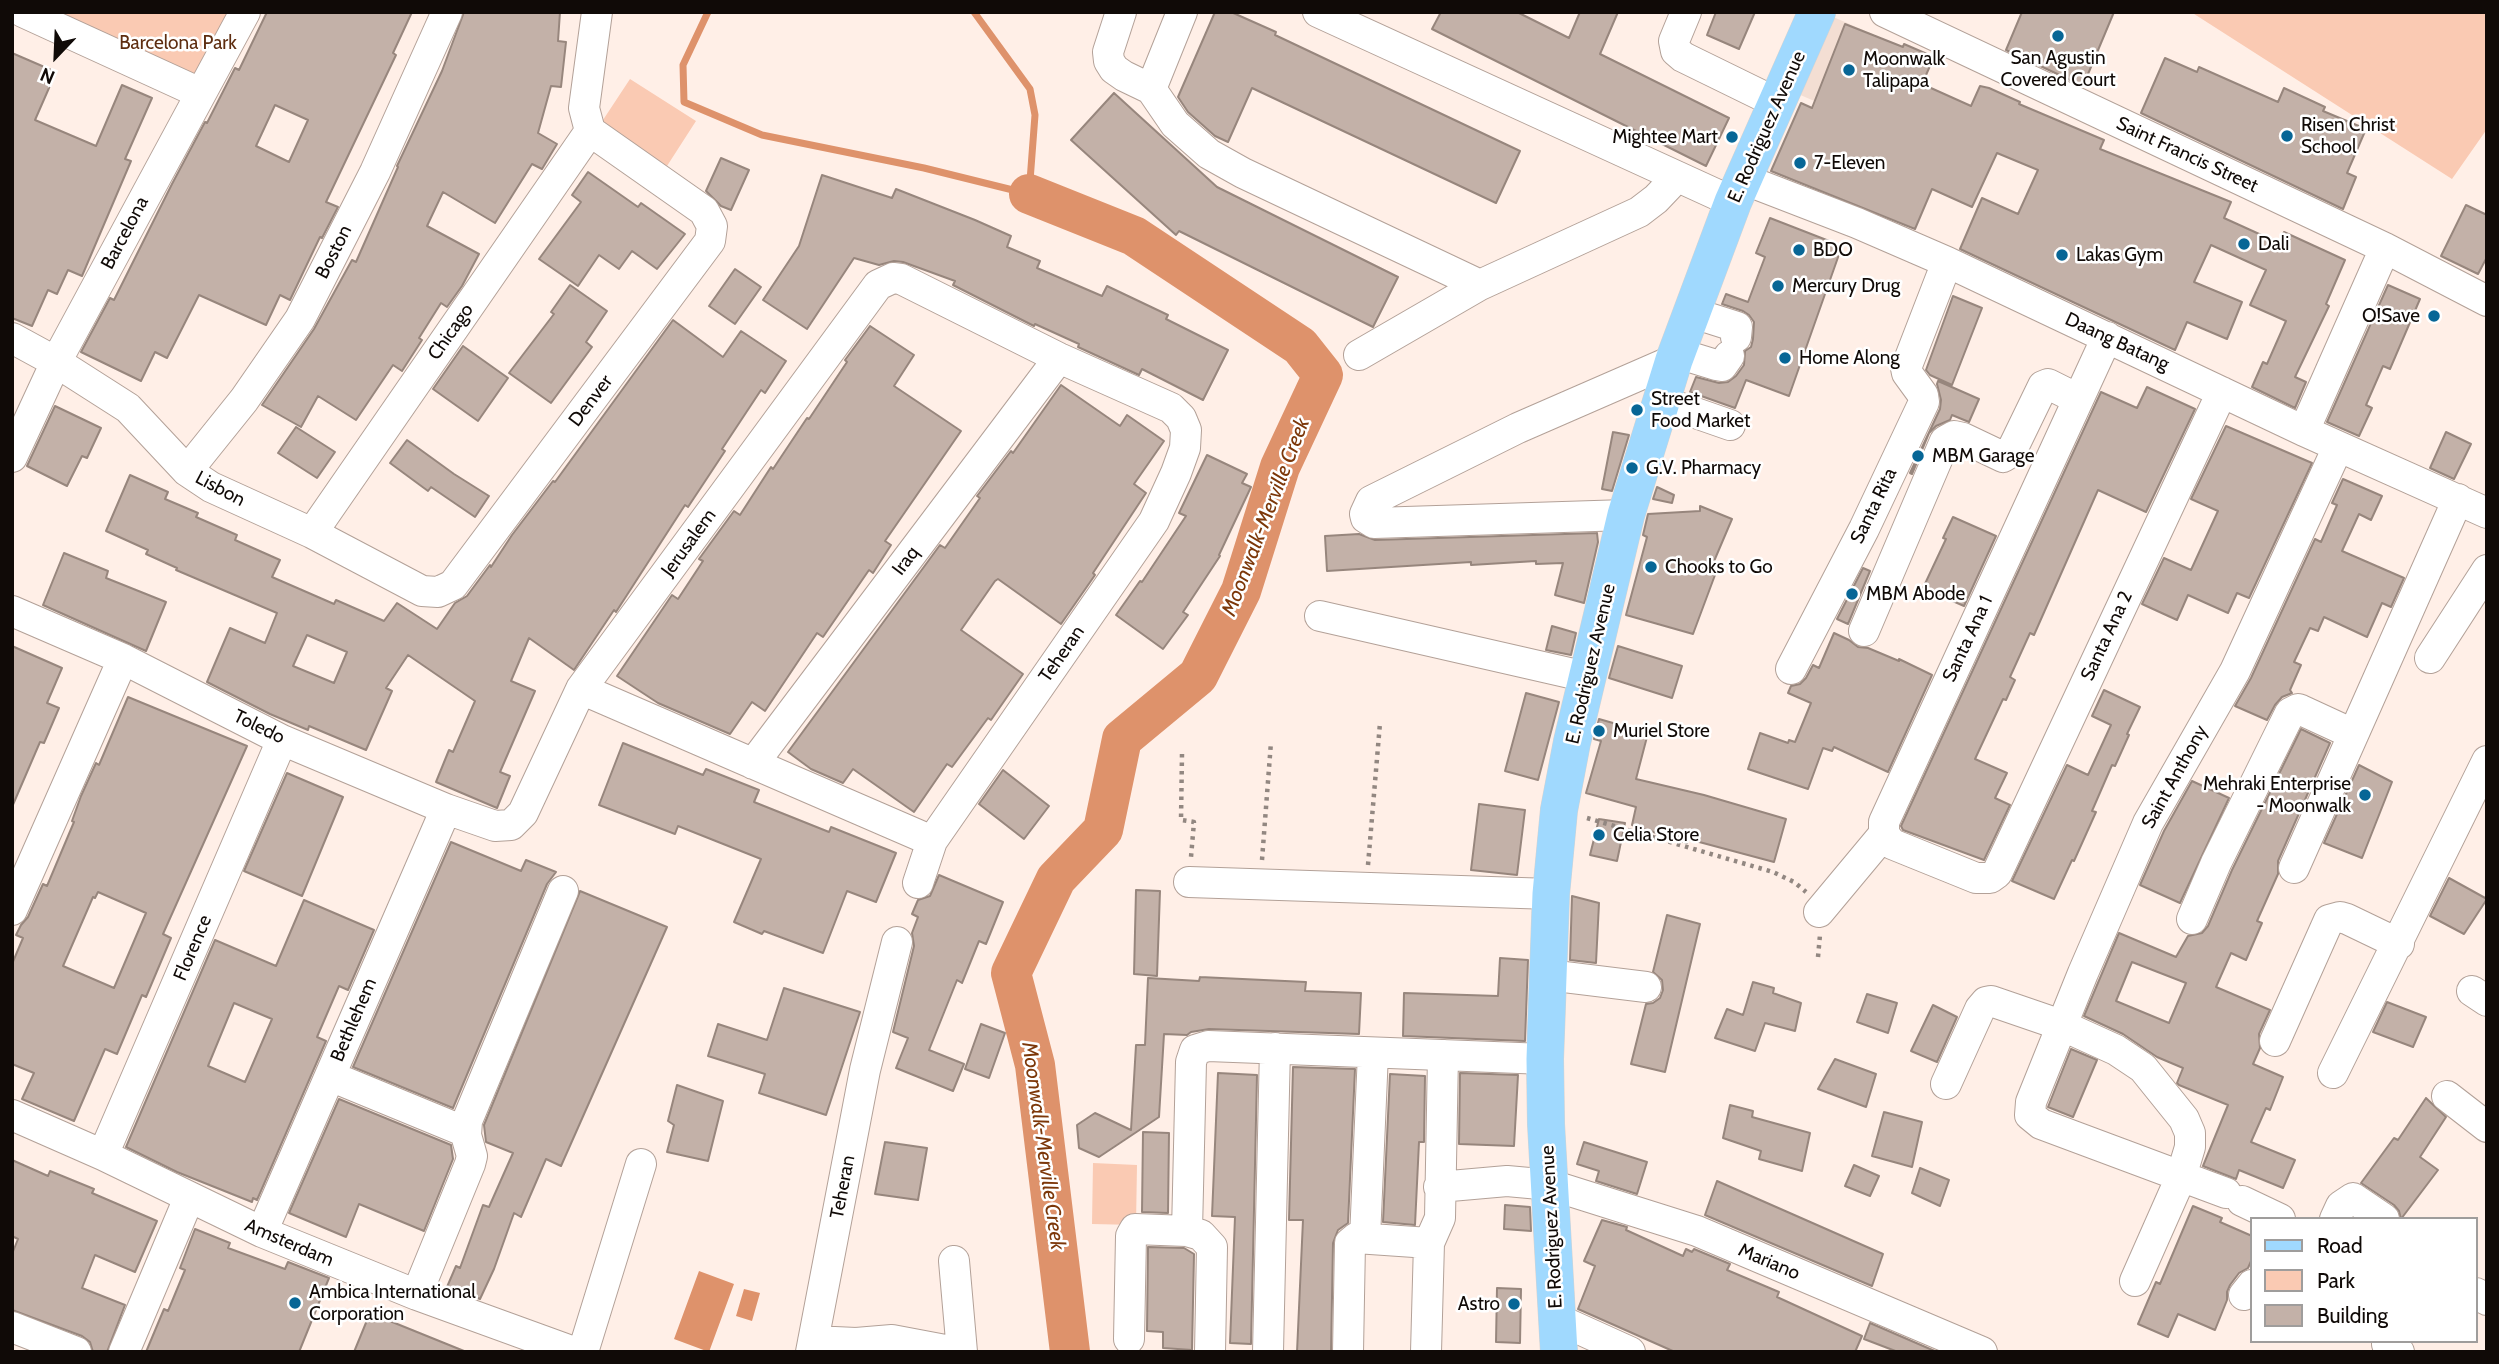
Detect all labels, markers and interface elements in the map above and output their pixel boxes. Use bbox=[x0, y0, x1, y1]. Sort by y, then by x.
north arrow bbox=[21, 21, 91, 91]
marker: San Agustin Covered Court bbox=[2050, 28, 2066, 44]
park label: Barcelona Park bbox=[119, 32, 237, 54]
place label: San Agustin Covered Court bbox=[2000, 47, 2116, 91]
street label: E. Rodriguez Avenue bbox=[1723, 48, 1811, 206]
place label: Moonwalk Talipapa bbox=[1863, 48, 1945, 92]
marker: Moonwalk Talipapa bbox=[1841, 62, 1857, 78]
text: N bbox=[37, 63, 58, 89]
street label: Saint Francis Street bbox=[2113, 112, 2261, 198]
place label: Risen Christ School bbox=[2301, 114, 2395, 158]
place label: Mightee Mart bbox=[1612, 126, 1718, 148]
marker: Risen Christ School bbox=[2279, 128, 2295, 144]
marker: Mightee Mart bbox=[1724, 129, 1740, 145]
place label: 7-Eleven bbox=[1814, 152, 1885, 174]
marker: 7-Eleven bbox=[1792, 155, 1808, 171]
street label: Barcelona bbox=[96, 193, 154, 273]
street label: Boston bbox=[311, 221, 357, 283]
place label: Dali bbox=[2258, 233, 2289, 255]
marker: Dali bbox=[2236, 236, 2252, 252]
place label: BDO bbox=[1813, 239, 1853, 261]
marker: BDO bbox=[1791, 242, 1807, 258]
place label: Lakas Gym bbox=[2076, 244, 2163, 266]
marker: Lakas Gym bbox=[2054, 247, 2070, 263]
place label: Mercury Drug bbox=[1792, 275, 1900, 297]
marker: Mercury Drug bbox=[1770, 278, 1786, 294]
street label: Chicago bbox=[423, 299, 479, 365]
place label: O!Save bbox=[2362, 305, 2420, 327]
street label: Daang Batang bbox=[2061, 308, 2173, 376]
marker: O!Save bbox=[2426, 308, 2442, 324]
place label: Home Along bbox=[1799, 347, 1900, 369]
marker: Home Along bbox=[1777, 350, 1793, 366]
street label: Denver bbox=[564, 371, 618, 431]
place label: Street Food Market bbox=[1651, 388, 1750, 432]
marker: Street Food Market bbox=[1629, 402, 1645, 418]
water label: Moonwalk-Merville Creek bbox=[1217, 415, 1315, 619]
place label: MBM Garage bbox=[1932, 445, 2034, 467]
marker: MBM Garage bbox=[1910, 448, 1926, 464]
place label: G.V. Pharmacy bbox=[1646, 457, 1761, 479]
marker: G.V. Pharmacy bbox=[1624, 460, 1640, 476]
street label: Santa Rita bbox=[1846, 464, 1902, 548]
street label: Lisbon bbox=[191, 466, 249, 512]
street label: Jerusalem bbox=[657, 505, 721, 581]
street label: Iraq bbox=[888, 542, 924, 580]
place label: Chooks to Go bbox=[1665, 556, 1773, 578]
marker: Chooks to Go bbox=[1643, 559, 1659, 575]
street label: E. Rodriguez Avenue bbox=[1562, 582, 1620, 746]
place label: MBM Abode bbox=[1866, 583, 1965, 605]
marker: MBM Abode bbox=[1844, 586, 1860, 602]
street label: Santa Ana 2 bbox=[2076, 588, 2138, 684]
street label: Santa Ana 1 bbox=[1938, 592, 1998, 686]
street label: Teheran bbox=[1034, 621, 1090, 687]
street label: Toledo bbox=[230, 705, 288, 749]
place label: Muriel Store bbox=[1613, 720, 1710, 742]
street label: Saint Anthony bbox=[2137, 721, 2213, 833]
marker: Muriel Store bbox=[1591, 723, 1607, 739]
place label: Mehraki Enterprise - Moonwalk bbox=[2203, 773, 2351, 817]
marker: Mehraki Enterprise - Moonwalk bbox=[2357, 787, 2373, 803]
place label: Celia Store bbox=[1613, 824, 1699, 846]
marker: Celia Store bbox=[1591, 827, 1607, 843]
street label: Florence bbox=[169, 912, 217, 984]
street label: Bethlehem bbox=[326, 975, 382, 1065]
water label: Moonwalk-Merville Creek bbox=[1016, 1040, 1070, 1252]
street label: E. Rodriguez Avenue bbox=[1536, 1145, 1568, 1309]
street label: Teheran bbox=[826, 1153, 860, 1221]
street label: Amsterdam bbox=[241, 1214, 337, 1272]
legend bbox=[2250, 1217, 2478, 1343]
text: Road bbox=[2317, 1233, 2363, 1258]
street label: Mariano bbox=[1735, 1239, 1803, 1285]
text: Park bbox=[2317, 1268, 2355, 1293]
place label: Ambica International Corporation bbox=[309, 1281, 476, 1325]
place label: Astro bbox=[1458, 1293, 1500, 1315]
marker: Ambica International Corporation bbox=[287, 1295, 303, 1311]
marker: Astro bbox=[1506, 1296, 1522, 1312]
text: Building bbox=[2317, 1303, 2388, 1328]

